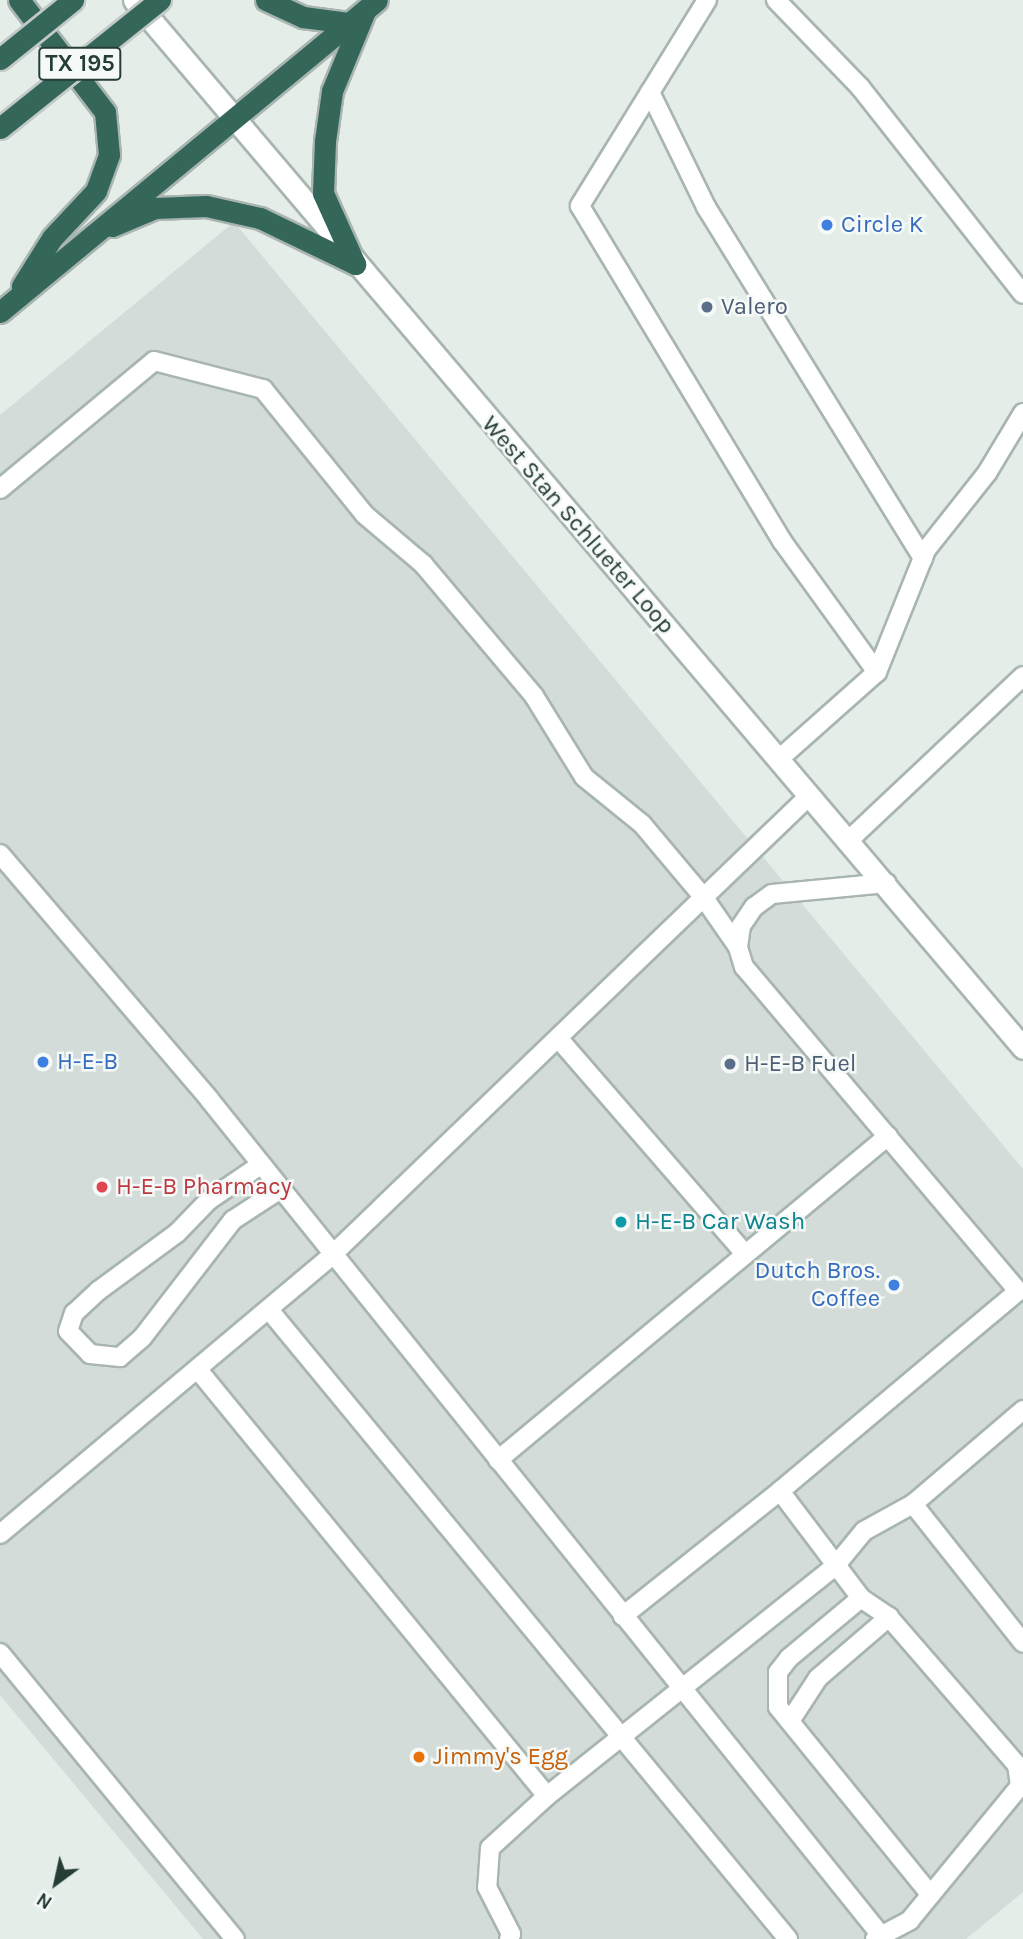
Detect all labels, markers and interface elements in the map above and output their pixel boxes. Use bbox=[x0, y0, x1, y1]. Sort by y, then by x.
road number: TX 195 bbox=[38, 44, 122, 83]
place label: Circle K bbox=[841, 211, 923, 239]
marker: Circle K bbox=[819, 217, 835, 233]
place label: Valero bbox=[721, 293, 788, 321]
marker: Valero bbox=[699, 299, 715, 315]
street label: West Stan Schlueter Loop bbox=[475, 410, 681, 640]
place label: H-E-B bbox=[57, 1048, 118, 1076]
place label: H-E-B Fuel bbox=[744, 1050, 856, 1078]
marker: H-E-B bbox=[35, 1054, 51, 1070]
marker: H-E-B Fuel bbox=[722, 1056, 738, 1072]
place label: H-E-B Pharmacy bbox=[116, 1173, 292, 1201]
marker: H-E-B Pharmacy bbox=[94, 1179, 110, 1195]
place label: H-E-B Car Wash bbox=[635, 1208, 805, 1236]
marker: H-E-B Car Wash bbox=[613, 1214, 629, 1230]
place label: Dutch Bros. Coffee bbox=[754, 1257, 880, 1313]
marker: Dutch Bros. Coffee bbox=[886, 1277, 902, 1293]
place label: Jimmy's Egg bbox=[433, 1743, 568, 1771]
marker: Jimmy's Egg bbox=[411, 1749, 427, 1765]
north arrow bbox=[21, 1848, 91, 1918]
text: N bbox=[33, 1888, 56, 1914]

